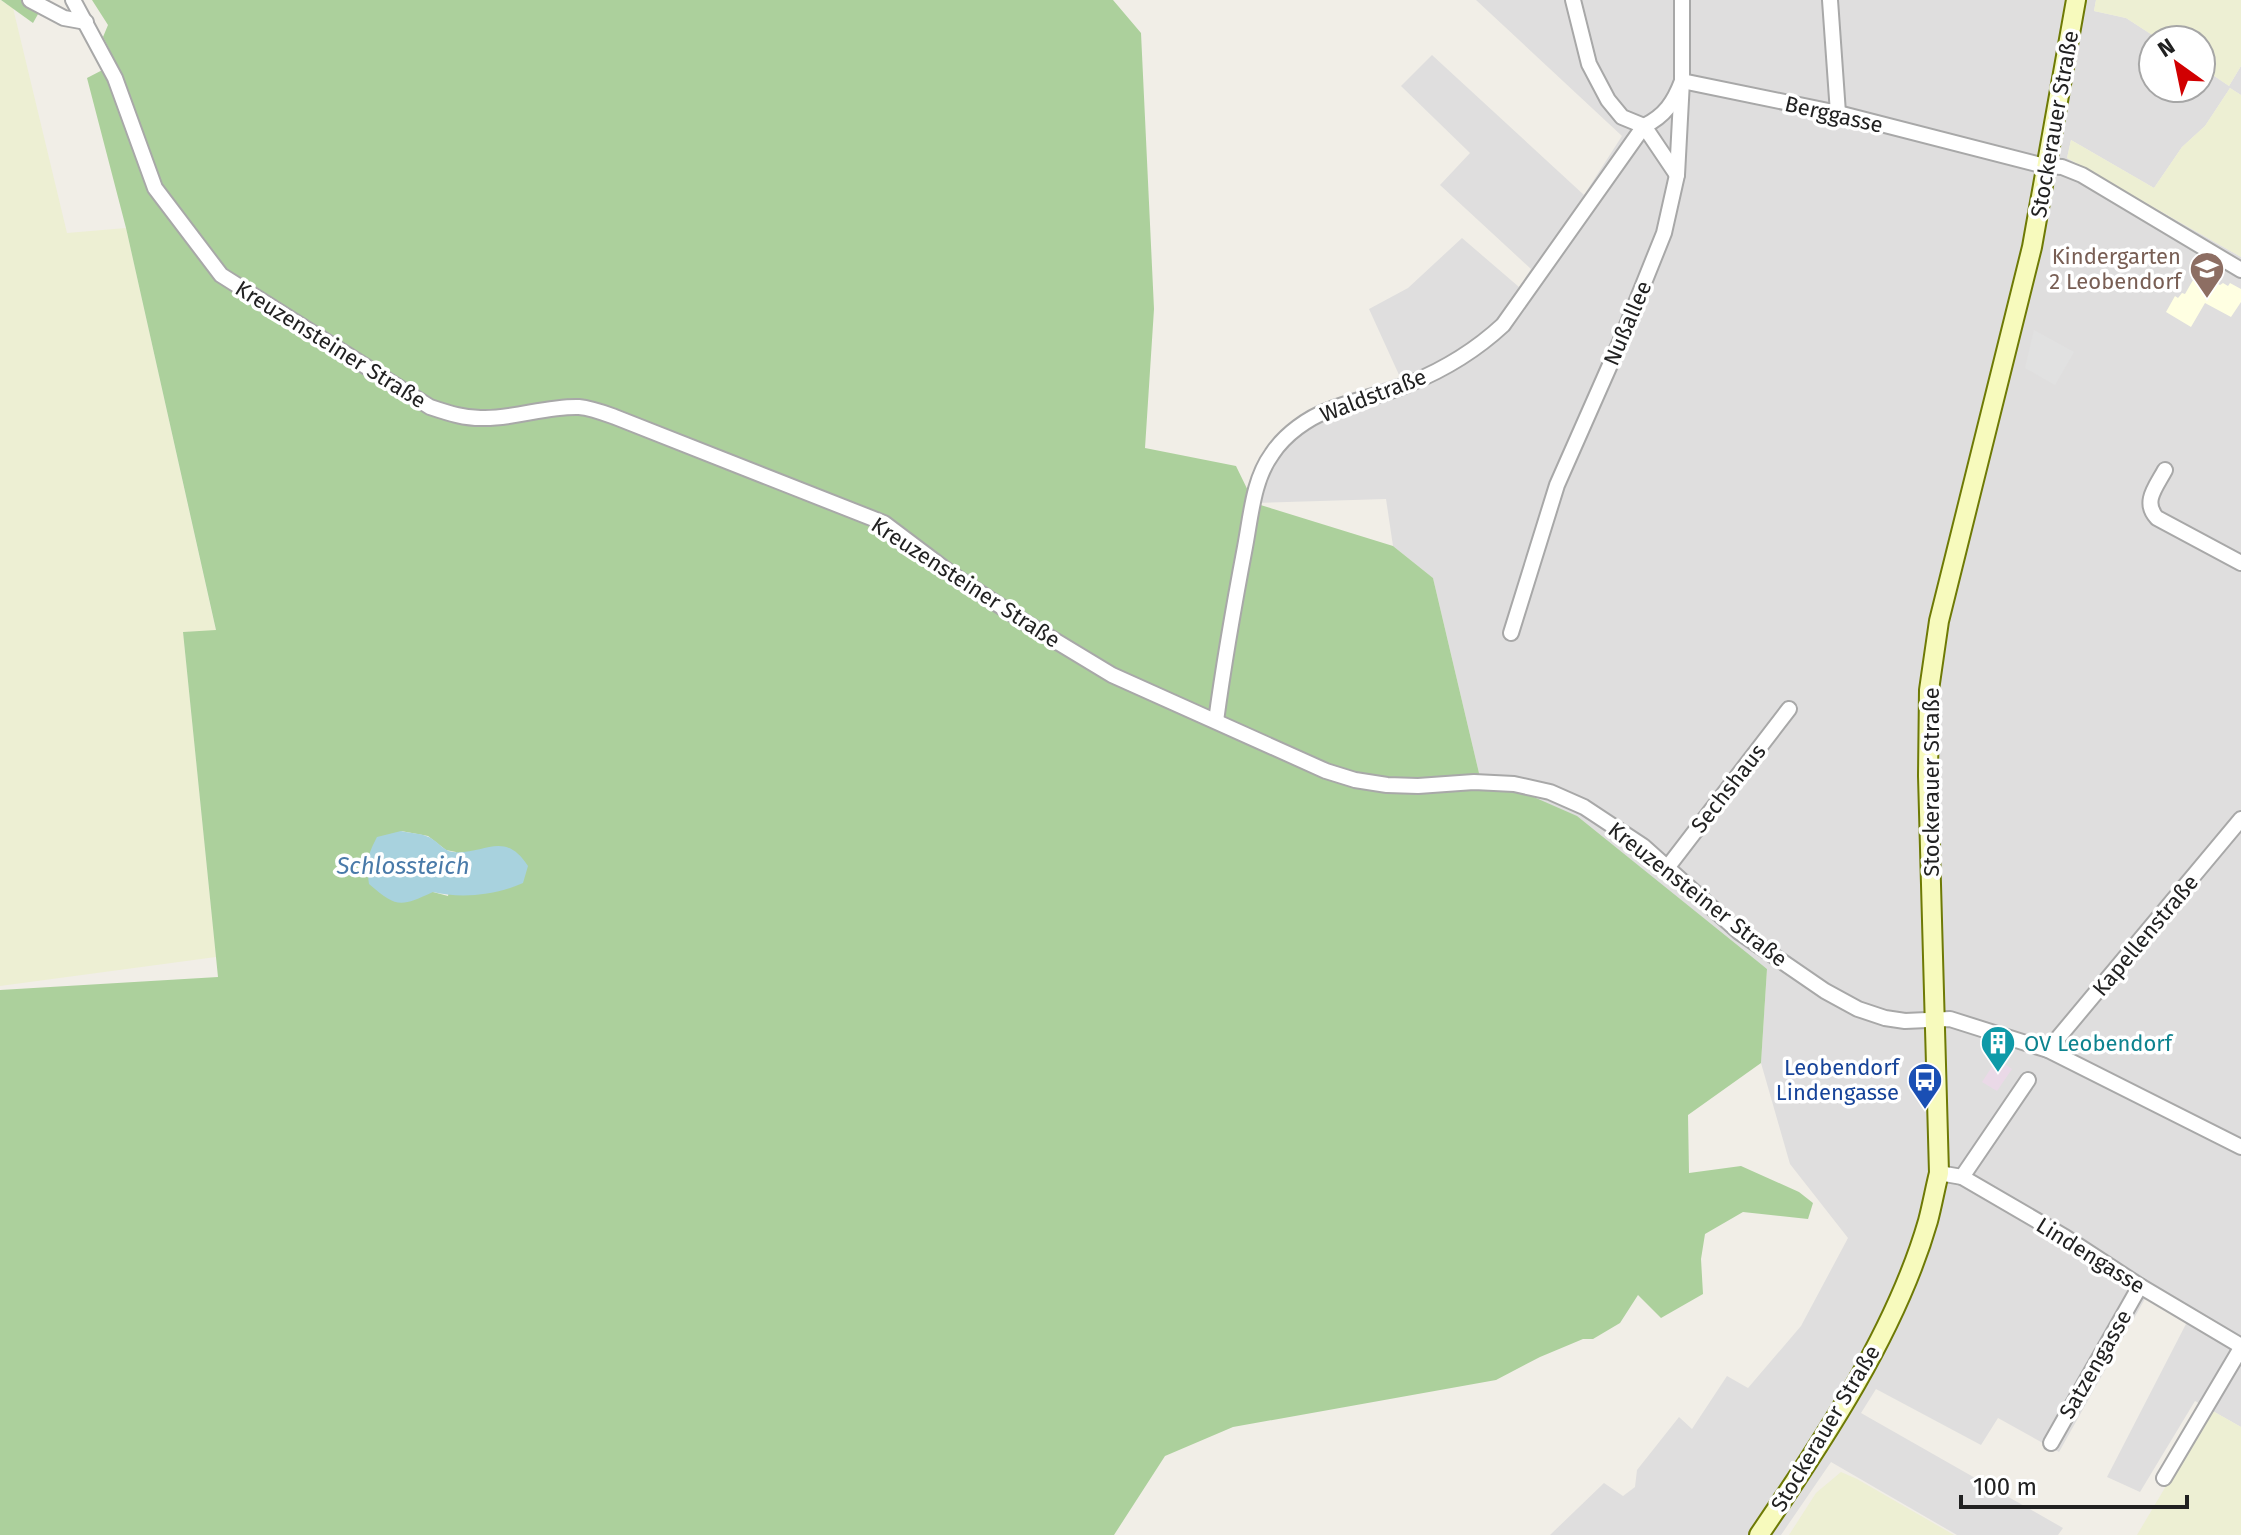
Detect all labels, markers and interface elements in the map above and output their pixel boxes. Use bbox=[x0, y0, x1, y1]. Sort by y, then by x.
north arrow bbox=[2137, 24, 2217, 104]
street label: Stockerauer Straße bbox=[2025, 28, 2084, 220]
text: N bbox=[2153, 32, 2180, 63]
street label: Berggasse bbox=[1782, 90, 1886, 139]
place label: Kindergarten 2 Leobendorf bbox=[2049, 243, 2183, 295]
school or university icon: Kindergarten 2 Leobendorf bbox=[2188, 250, 2226, 300]
street label: Kreuzensteiner Straße bbox=[230, 275, 431, 414]
street label: Nußallee bbox=[1598, 277, 1657, 370]
street label: Waldstraße bbox=[1316, 363, 1430, 428]
street label: Kreuzensteiner Straße bbox=[866, 511, 1065, 654]
street label: Stockerauer Straße bbox=[1918, 687, 1945, 877]
street label: Sechshaus bbox=[1685, 738, 1772, 838]
street label: Kreuzensteiner Straße bbox=[1603, 816, 1793, 973]
water label: Schlossteich bbox=[335, 852, 470, 880]
street label: Kapellenstraße bbox=[2087, 869, 2204, 1002]
building icon: OV Leobendorf bbox=[1979, 1024, 2017, 1074]
place label: OV Leobendorf bbox=[2024, 1030, 2174, 1057]
place label: Leobendorf Lindengasse bbox=[1776, 1054, 1901, 1106]
bus stop icon: Leobendorf Lindengasse bbox=[1906, 1061, 1944, 1111]
street label: Lindengasse bbox=[2031, 1211, 2150, 1300]
street label: Satzengasse bbox=[2053, 1305, 2137, 1424]
street label: Stockerauer Straße bbox=[1765, 1340, 1886, 1516]
scale bar bbox=[1961, 1459, 2187, 1509]
text: 100 m bbox=[1973, 1473, 2037, 1501]

